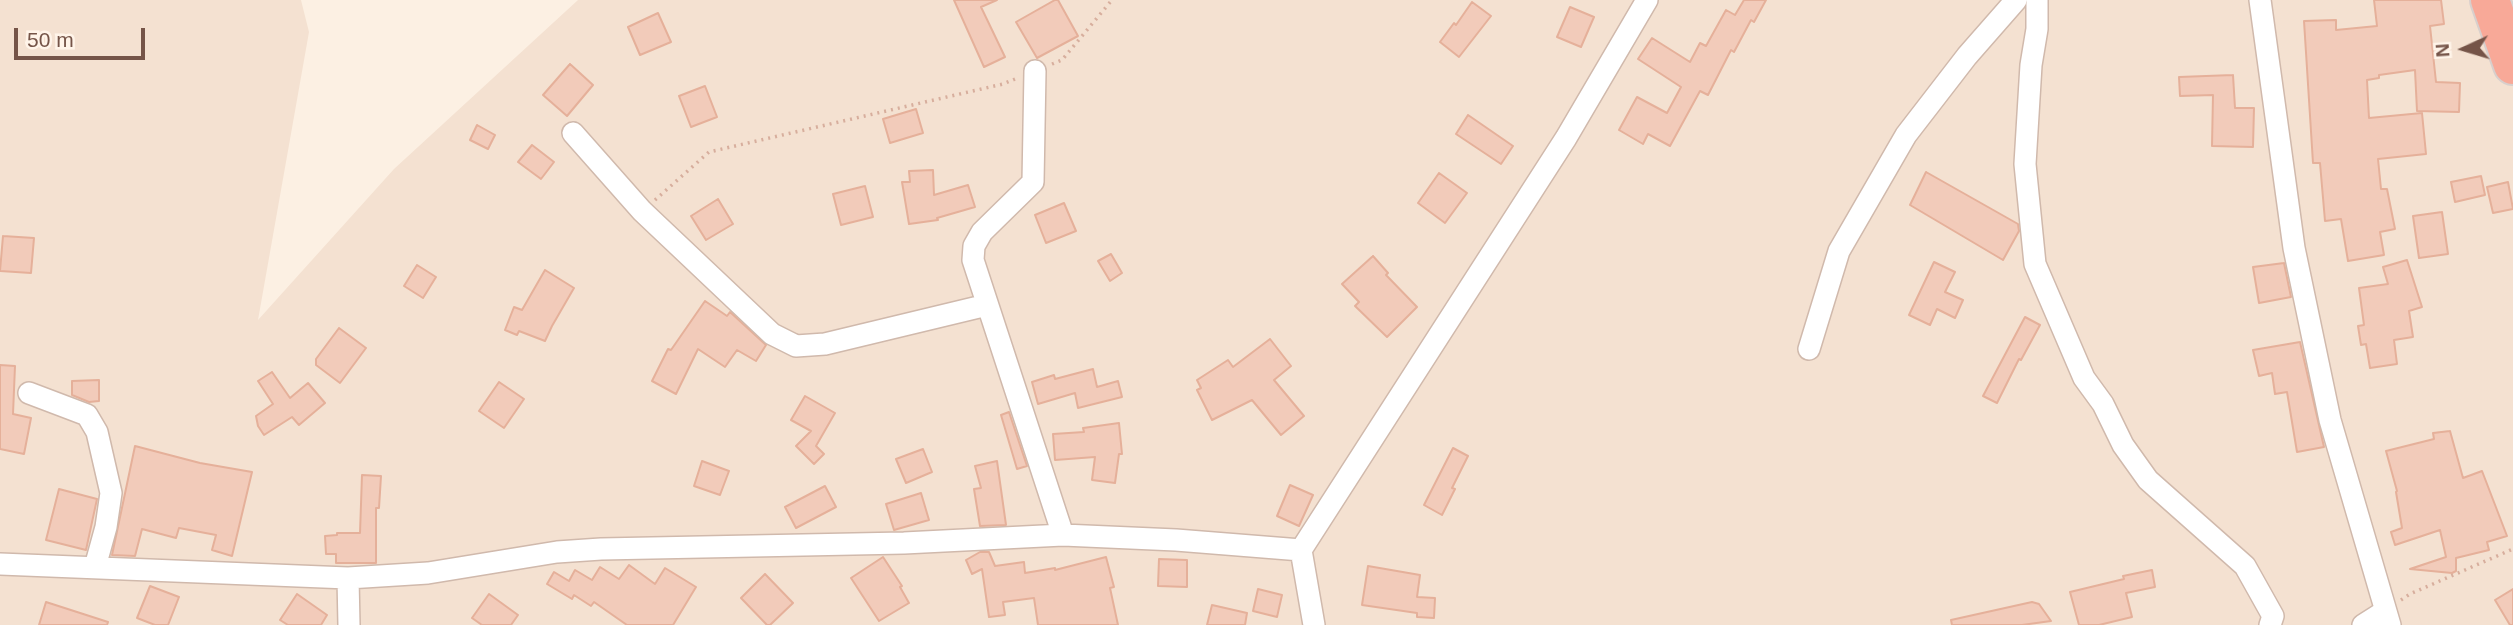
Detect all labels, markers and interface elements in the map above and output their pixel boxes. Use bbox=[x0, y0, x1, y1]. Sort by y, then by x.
scale bar bbox=[18, 14, 149, 58]
north arrow bbox=[2429, 14, 2499, 84]
text: 50 m bbox=[27, 28, 74, 51]
text: N bbox=[2432, 43, 2454, 58]

